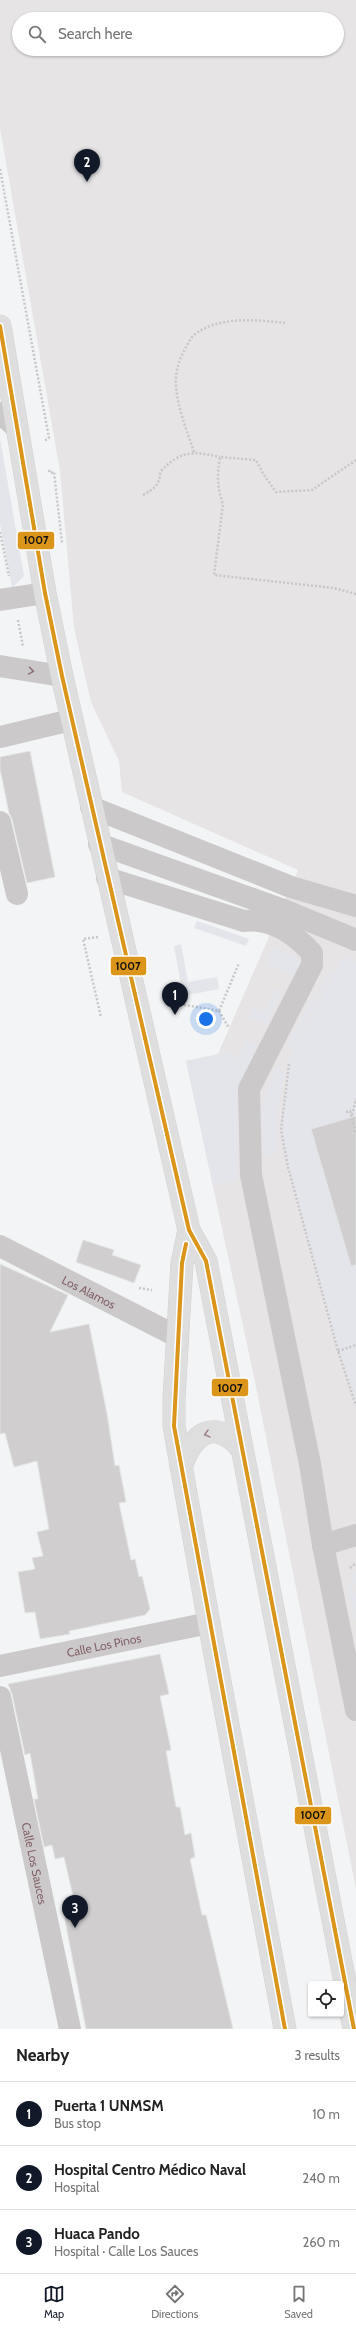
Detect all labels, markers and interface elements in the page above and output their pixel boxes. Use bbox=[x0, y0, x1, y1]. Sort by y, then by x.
search box bbox=[12, 12, 344, 56]
icon: search bbox=[26, 23, 48, 45]
text: Search here bbox=[58, 25, 133, 43]
pin: 2 bbox=[74, 149, 100, 182]
line badge: 1007 bbox=[17, 531, 55, 550]
text: 1007 bbox=[23, 533, 49, 547]
one-way arrow bbox=[28, 666, 34, 675]
line badge: 1007 bbox=[110, 956, 147, 976]
text: 1007 bbox=[115, 959, 141, 973]
pin: 1 bbox=[162, 982, 188, 1015]
your location bbox=[196, 1009, 216, 1029]
street label: Los Alamos bbox=[60, 1272, 118, 1311]
line badge: 1007 bbox=[211, 1378, 249, 1397]
text: 1007 bbox=[217, 1381, 243, 1395]
one-way arrow bbox=[204, 1429, 211, 1438]
street label: Calle Los Pinos bbox=[65, 1630, 142, 1660]
line badge: 1007 bbox=[294, 1806, 332, 1825]
text: 1007 bbox=[300, 1808, 326, 1822]
street label: Calle Los Sauces bbox=[19, 1821, 51, 1906]
pin: 3 bbox=[62, 1895, 88, 1928]
map controls bbox=[308, 1981, 344, 2017]
button: locate bbox=[308, 1981, 344, 2017]
text: Nearby bbox=[16, 2045, 69, 2065]
text: 3 results bbox=[294, 2047, 340, 2063]
text: Puerta 1 UNMSM bbox=[54, 2097, 164, 2115]
text: 1 bbox=[27, 2106, 31, 2122]
text: 10 m bbox=[312, 2106, 340, 2122]
text: Bus stop bbox=[54, 2115, 101, 2131]
text: Hospital Centro Médico Naval bbox=[54, 2161, 246, 2179]
text: 2 bbox=[26, 2170, 32, 2186]
text: 240 m bbox=[302, 2170, 340, 2186]
text: Hospital bbox=[54, 2179, 99, 2195]
text: Huaca Pando bbox=[54, 2225, 140, 2243]
text: 3 bbox=[25, 2234, 33, 2250]
text: 260 m bbox=[302, 2234, 340, 2250]
text: Hospital · Calle Los Sauces bbox=[54, 2243, 198, 2259]
tab: Map bbox=[43, 2283, 65, 2321]
tab: Directions bbox=[151, 2283, 198, 2321]
tab: Saved bbox=[284, 2283, 313, 2321]

